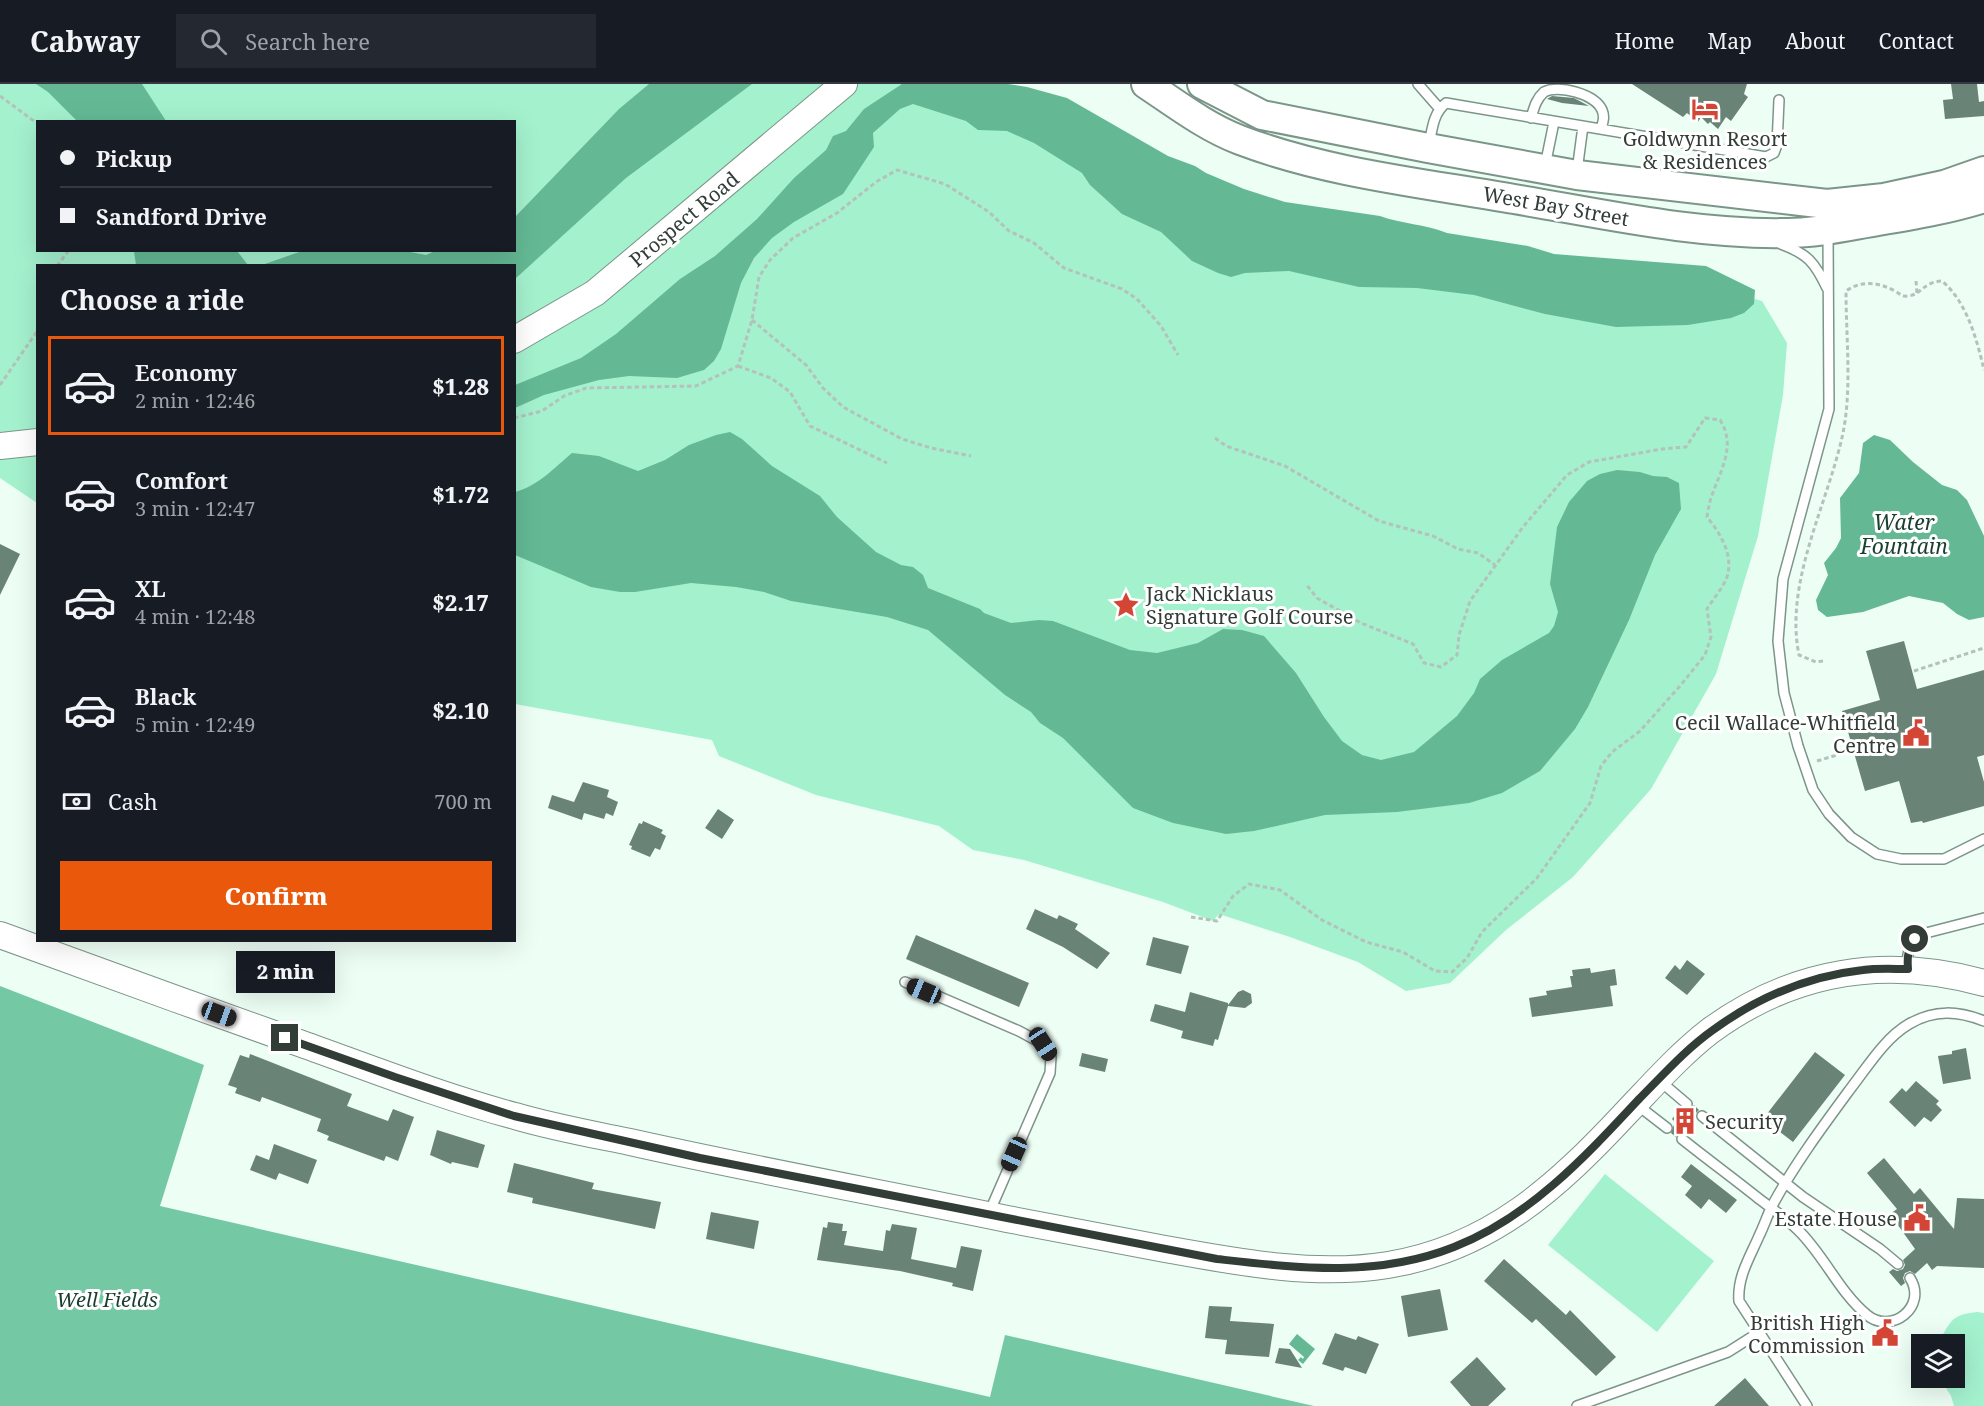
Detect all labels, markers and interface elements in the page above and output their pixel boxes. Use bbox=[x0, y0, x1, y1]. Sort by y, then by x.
search box bbox=[176, 14, 596, 68]
text: Cabway bbox=[30, 22, 140, 60]
icon: search bbox=[197, 25, 230, 58]
text: Search here bbox=[245, 26, 370, 56]
text: Home bbox=[1615, 27, 1675, 55]
text: Map bbox=[1708, 27, 1752, 55]
text: About bbox=[1785, 27, 1846, 55]
text: Contact bbox=[1879, 27, 1954, 55]
hotel icon: Goldwynn Resort & Residences bbox=[1690, 94, 1720, 124]
place label: Goldwynn Resort & Residences bbox=[1623, 125, 1787, 175]
text: Pickup bbox=[96, 143, 172, 173]
street label: Prospect Road bbox=[623, 165, 745, 273]
street label: West Bay Street bbox=[1481, 180, 1631, 232]
text: Sandford Drive bbox=[96, 201, 267, 231]
text: Choose a ride bbox=[60, 281, 245, 318]
text: Economy bbox=[135, 357, 237, 387]
icon: car bbox=[63, 359, 117, 413]
text: $1.28 bbox=[432, 371, 489, 401]
text: 2 min · 12:46 bbox=[135, 387, 255, 414]
text: Comfort bbox=[135, 465, 228, 495]
icon: car bbox=[63, 467, 117, 521]
text: $1.72 bbox=[432, 479, 489, 509]
text: 3 min · 12:47 bbox=[135, 495, 255, 522]
water label: Water Fountain bbox=[1859, 508, 1948, 560]
text: XL bbox=[135, 573, 166, 603]
icon: car bbox=[63, 575, 117, 629]
place label: Jack Nicklaus Signature Golf Course bbox=[1145, 580, 1354, 630]
text: $2.17 bbox=[432, 587, 489, 617]
place icon: Jack Nicklaus Signature Golf Course bbox=[1111, 590, 1141, 620]
text: 4 min · 12:48 bbox=[135, 603, 255, 630]
text: Black bbox=[135, 681, 196, 711]
icon: car bbox=[63, 683, 117, 737]
text: $2.10 bbox=[432, 695, 489, 725]
place label: Cecil Wallace-Whitfield Centre bbox=[1675, 709, 1896, 759]
text: 5 min · 12:49 bbox=[135, 711, 255, 738]
public building icon: Cecil Wallace-Whitfield Centre bbox=[1901, 718, 1931, 748]
icon: cash bbox=[60, 785, 93, 818]
text: Cash bbox=[108, 786, 158, 816]
text: 700 m bbox=[434, 788, 492, 815]
button: Confirm bbox=[60, 861, 492, 930]
route start bbox=[1901, 925, 1928, 952]
callout: 2 min bbox=[236, 951, 334, 993]
text: 2 min bbox=[257, 958, 314, 985]
car bbox=[904, 976, 944, 1006]
car bbox=[199, 999, 239, 1029]
route end bbox=[271, 1024, 298, 1051]
car bbox=[1026, 1024, 1060, 1064]
building icon: Security bbox=[1670, 1106, 1700, 1136]
place label: Security bbox=[1705, 1108, 1784, 1135]
car bbox=[998, 1134, 1030, 1174]
public building icon: Estate House bbox=[1902, 1203, 1932, 1233]
place label: Estate House bbox=[1774, 1205, 1897, 1232]
park label: Well Fields bbox=[56, 1286, 158, 1313]
place label: British High Commission bbox=[1748, 1309, 1865, 1359]
public building icon: British High Commission bbox=[1870, 1318, 1900, 1348]
map controls bbox=[1911, 1334, 1965, 1388]
button: layers bbox=[1911, 1334, 1965, 1388]

